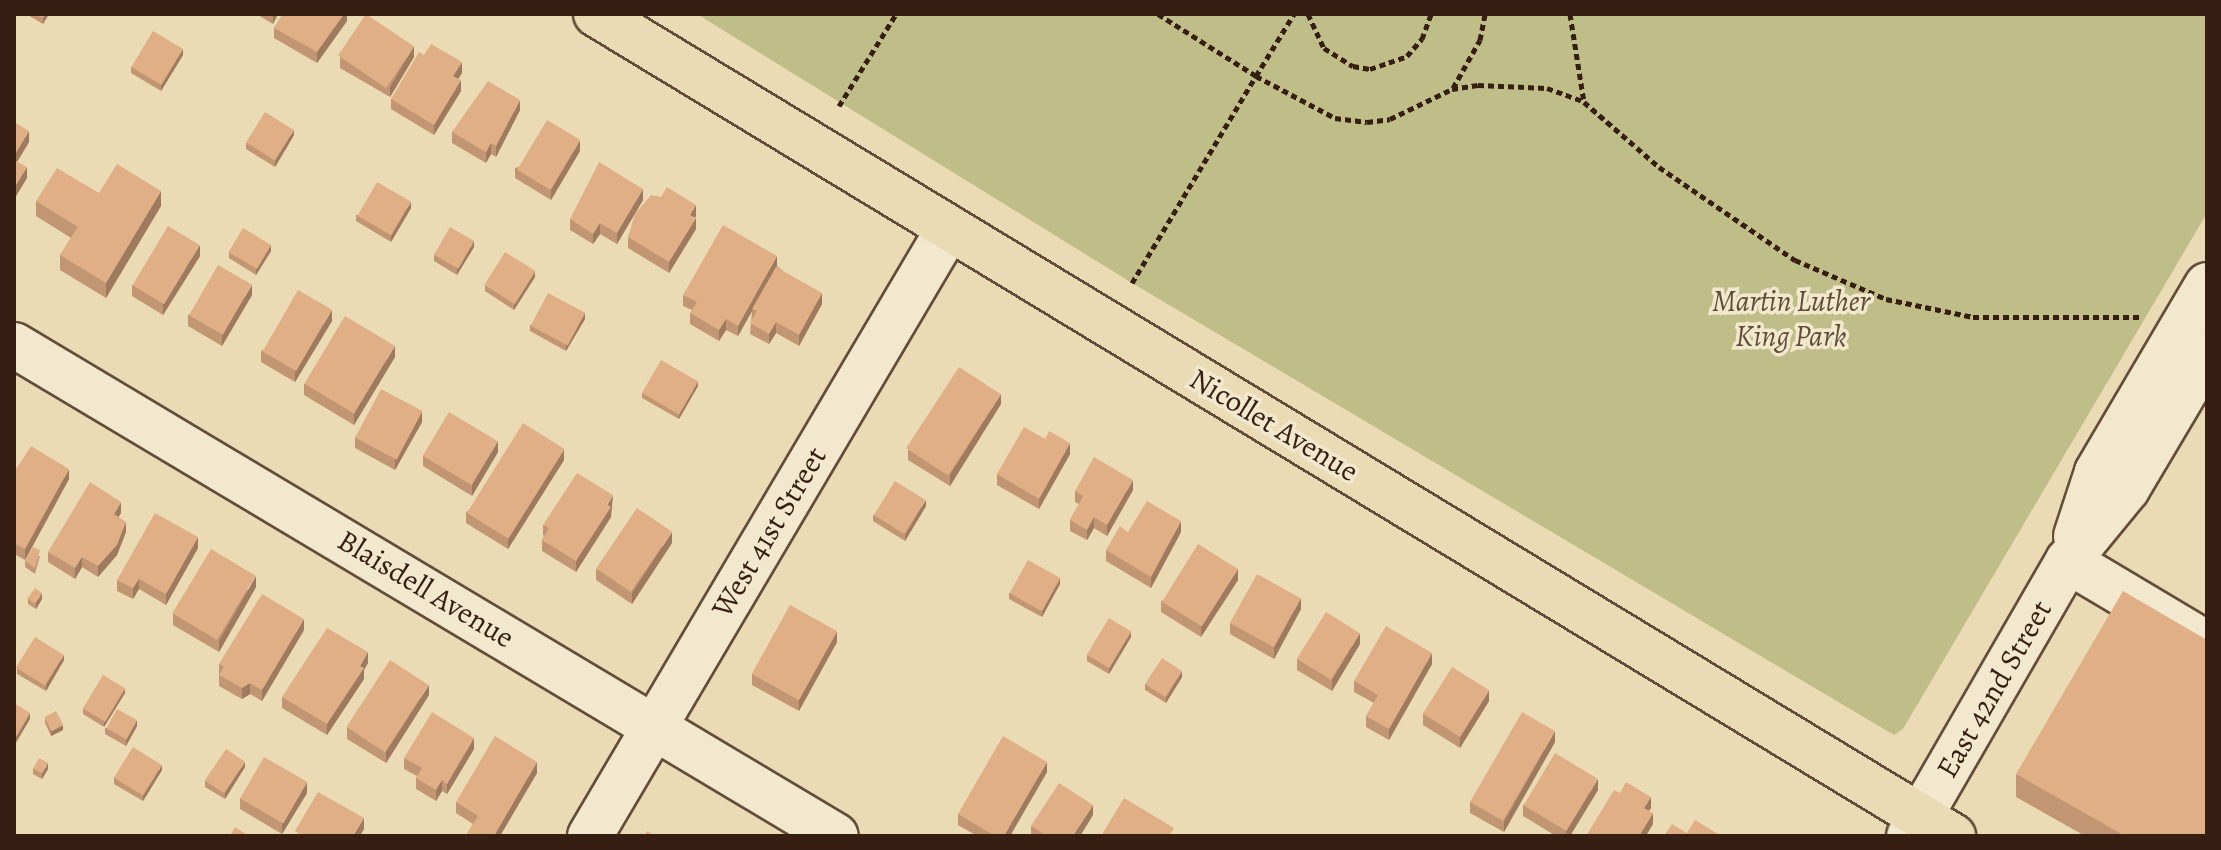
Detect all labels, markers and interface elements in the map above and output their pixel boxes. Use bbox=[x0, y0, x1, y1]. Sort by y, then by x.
park label: Martin Luther King Park bbox=[1712, 283, 1870, 354]
street label: Nicollet Avenue bbox=[1183, 361, 1365, 489]
street label: West 41st Street bbox=[704, 440, 834, 624]
street label: Blaisdell Avenue bbox=[331, 522, 521, 656]
street label: East 42nd Street bbox=[1929, 594, 2059, 784]

